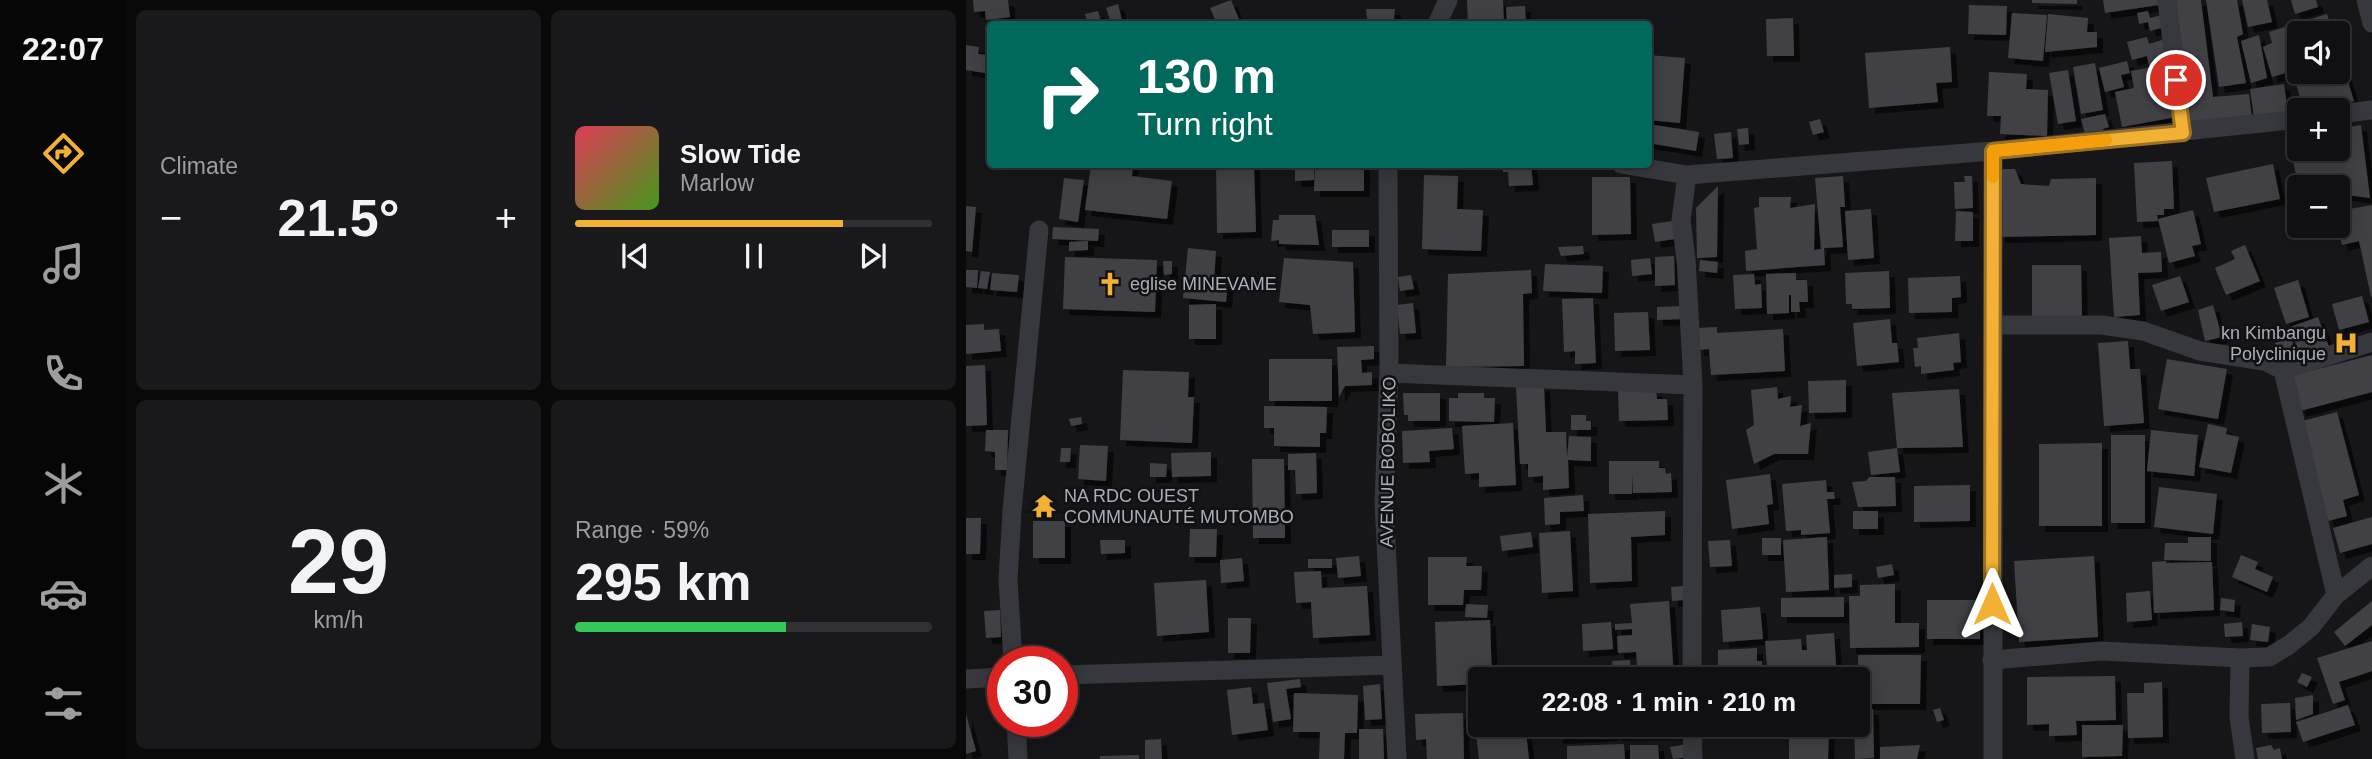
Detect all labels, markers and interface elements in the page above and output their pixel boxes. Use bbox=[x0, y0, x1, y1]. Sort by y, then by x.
map controls bbox=[2287, 21, 2350, 238]
button: sound bbox=[2287, 21, 2350, 84]
text: 22:07 bbox=[22, 31, 104, 67]
icon: right bbox=[1022, 49, 1113, 140]
text: 130 m bbox=[1137, 49, 1276, 103]
pin bbox=[2146, 50, 2206, 110]
icon: arrive bbox=[2157, 61, 2195, 99]
button: + bbox=[2287, 98, 2350, 161]
text: Turn right bbox=[1137, 106, 1273, 142]
icon: directions bbox=[39, 129, 88, 178]
text: Slow Tide bbox=[680, 139, 801, 169]
text: Climate bbox=[160, 153, 238, 179]
text: Marlow bbox=[680, 170, 754, 196]
button: − bbox=[2287, 175, 2350, 238]
text: 21.5° bbox=[277, 189, 400, 247]
text: − bbox=[160, 197, 182, 239]
text: + bbox=[495, 197, 517, 239]
icon: previous bbox=[616, 237, 654, 275]
icon: pause bbox=[735, 237, 773, 275]
icon: next bbox=[854, 237, 892, 275]
icon: music bbox=[39, 239, 88, 288]
church icon: eglise MINEVAME bbox=[1096, 270, 1124, 298]
place label: eglise MINEVAME bbox=[1130, 274, 1277, 294]
place label: kn Kimbangu Polyclinique bbox=[2221, 323, 2326, 364]
hospital icon: kn Kimbangu Polyclinique bbox=[2332, 329, 2360, 357]
icon: phone bbox=[39, 349, 88, 398]
street label: AVENUE BOBOLIKO bbox=[1377, 376, 1399, 548]
icon: climate bbox=[39, 459, 88, 508]
place label: NA RDC OUEST COMMUNAUTÉ MUTOMBO bbox=[1064, 486, 1294, 527]
temple icon: NA RDC OUEST COMMUNAUTÉ MUTOMBO bbox=[1030, 492, 1058, 520]
text: 29 bbox=[288, 511, 389, 612]
text: Range · 59% bbox=[575, 517, 709, 543]
text: 295 km bbox=[575, 553, 751, 611]
position arrow bbox=[1955, 567, 2029, 641]
icon: car bbox=[39, 569, 88, 618]
text: km/h bbox=[314, 607, 363, 633]
speed limit sign: 30 bbox=[987, 646, 1078, 737]
icon: filters bbox=[39, 679, 88, 728]
text: 22:08 · 1 min · 210 m bbox=[1542, 687, 1796, 717]

